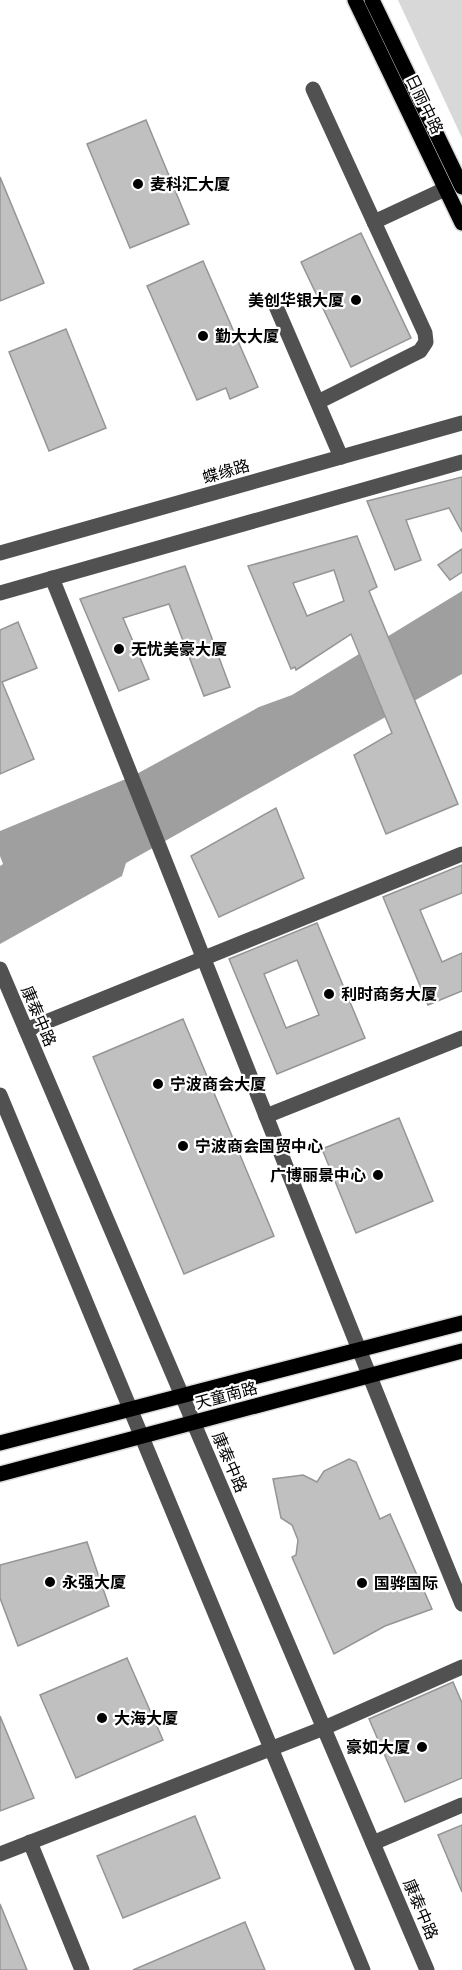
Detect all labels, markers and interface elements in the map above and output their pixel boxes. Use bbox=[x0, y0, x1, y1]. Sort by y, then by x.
street label: 日丽中路 bbox=[402, 71, 447, 137]
place label: 麦科汇大厦 bbox=[150, 175, 230, 194]
marker: 麦科汇大厦 bbox=[131, 177, 145, 191]
place label: 美创华银大厦 bbox=[248, 291, 344, 310]
marker: 美创华银大厦 bbox=[349, 293, 363, 307]
place label: 勤大大厦 bbox=[215, 327, 279, 346]
marker: 勤大大厦 bbox=[196, 329, 210, 343]
street label: 蝶缘路 bbox=[200, 456, 252, 487]
place label: 无忧美豪大厦 bbox=[131, 640, 227, 659]
marker: 无忧美豪大厦 bbox=[112, 642, 126, 656]
street label: 康泰中路 bbox=[17, 983, 60, 1049]
place label: 利时商务大厦 bbox=[341, 985, 437, 1004]
marker: 利时商务大厦 bbox=[322, 987, 336, 1001]
place label: 宁波商会大厦 bbox=[170, 1075, 266, 1094]
marker: 宁波商会大厦 bbox=[151, 1077, 165, 1091]
place label: 宁波商会国贸中心 bbox=[195, 1137, 323, 1156]
marker: 宁波商会国贸中心 bbox=[176, 1139, 190, 1153]
place label: 广博丽景中心 bbox=[270, 1166, 366, 1185]
marker: 广博丽景中心 bbox=[371, 1168, 385, 1182]
street label: 天童南路 bbox=[193, 1378, 260, 1413]
street label: 康泰中路 bbox=[208, 1429, 251, 1495]
place label: 永强大厦 bbox=[62, 1573, 126, 1592]
place label: 国骅国际 bbox=[374, 1574, 438, 1593]
marker: 永强大厦 bbox=[43, 1575, 57, 1589]
marker: 国骅国际 bbox=[355, 1576, 369, 1590]
place label: 大海大厦 bbox=[114, 1709, 178, 1728]
marker: 大海大厦 bbox=[95, 1711, 109, 1725]
place label: 豪如大厦 bbox=[346, 1738, 410, 1757]
marker: 豪如大厦 bbox=[415, 1740, 429, 1754]
street label: 康泰中路 bbox=[399, 1876, 442, 1942]

